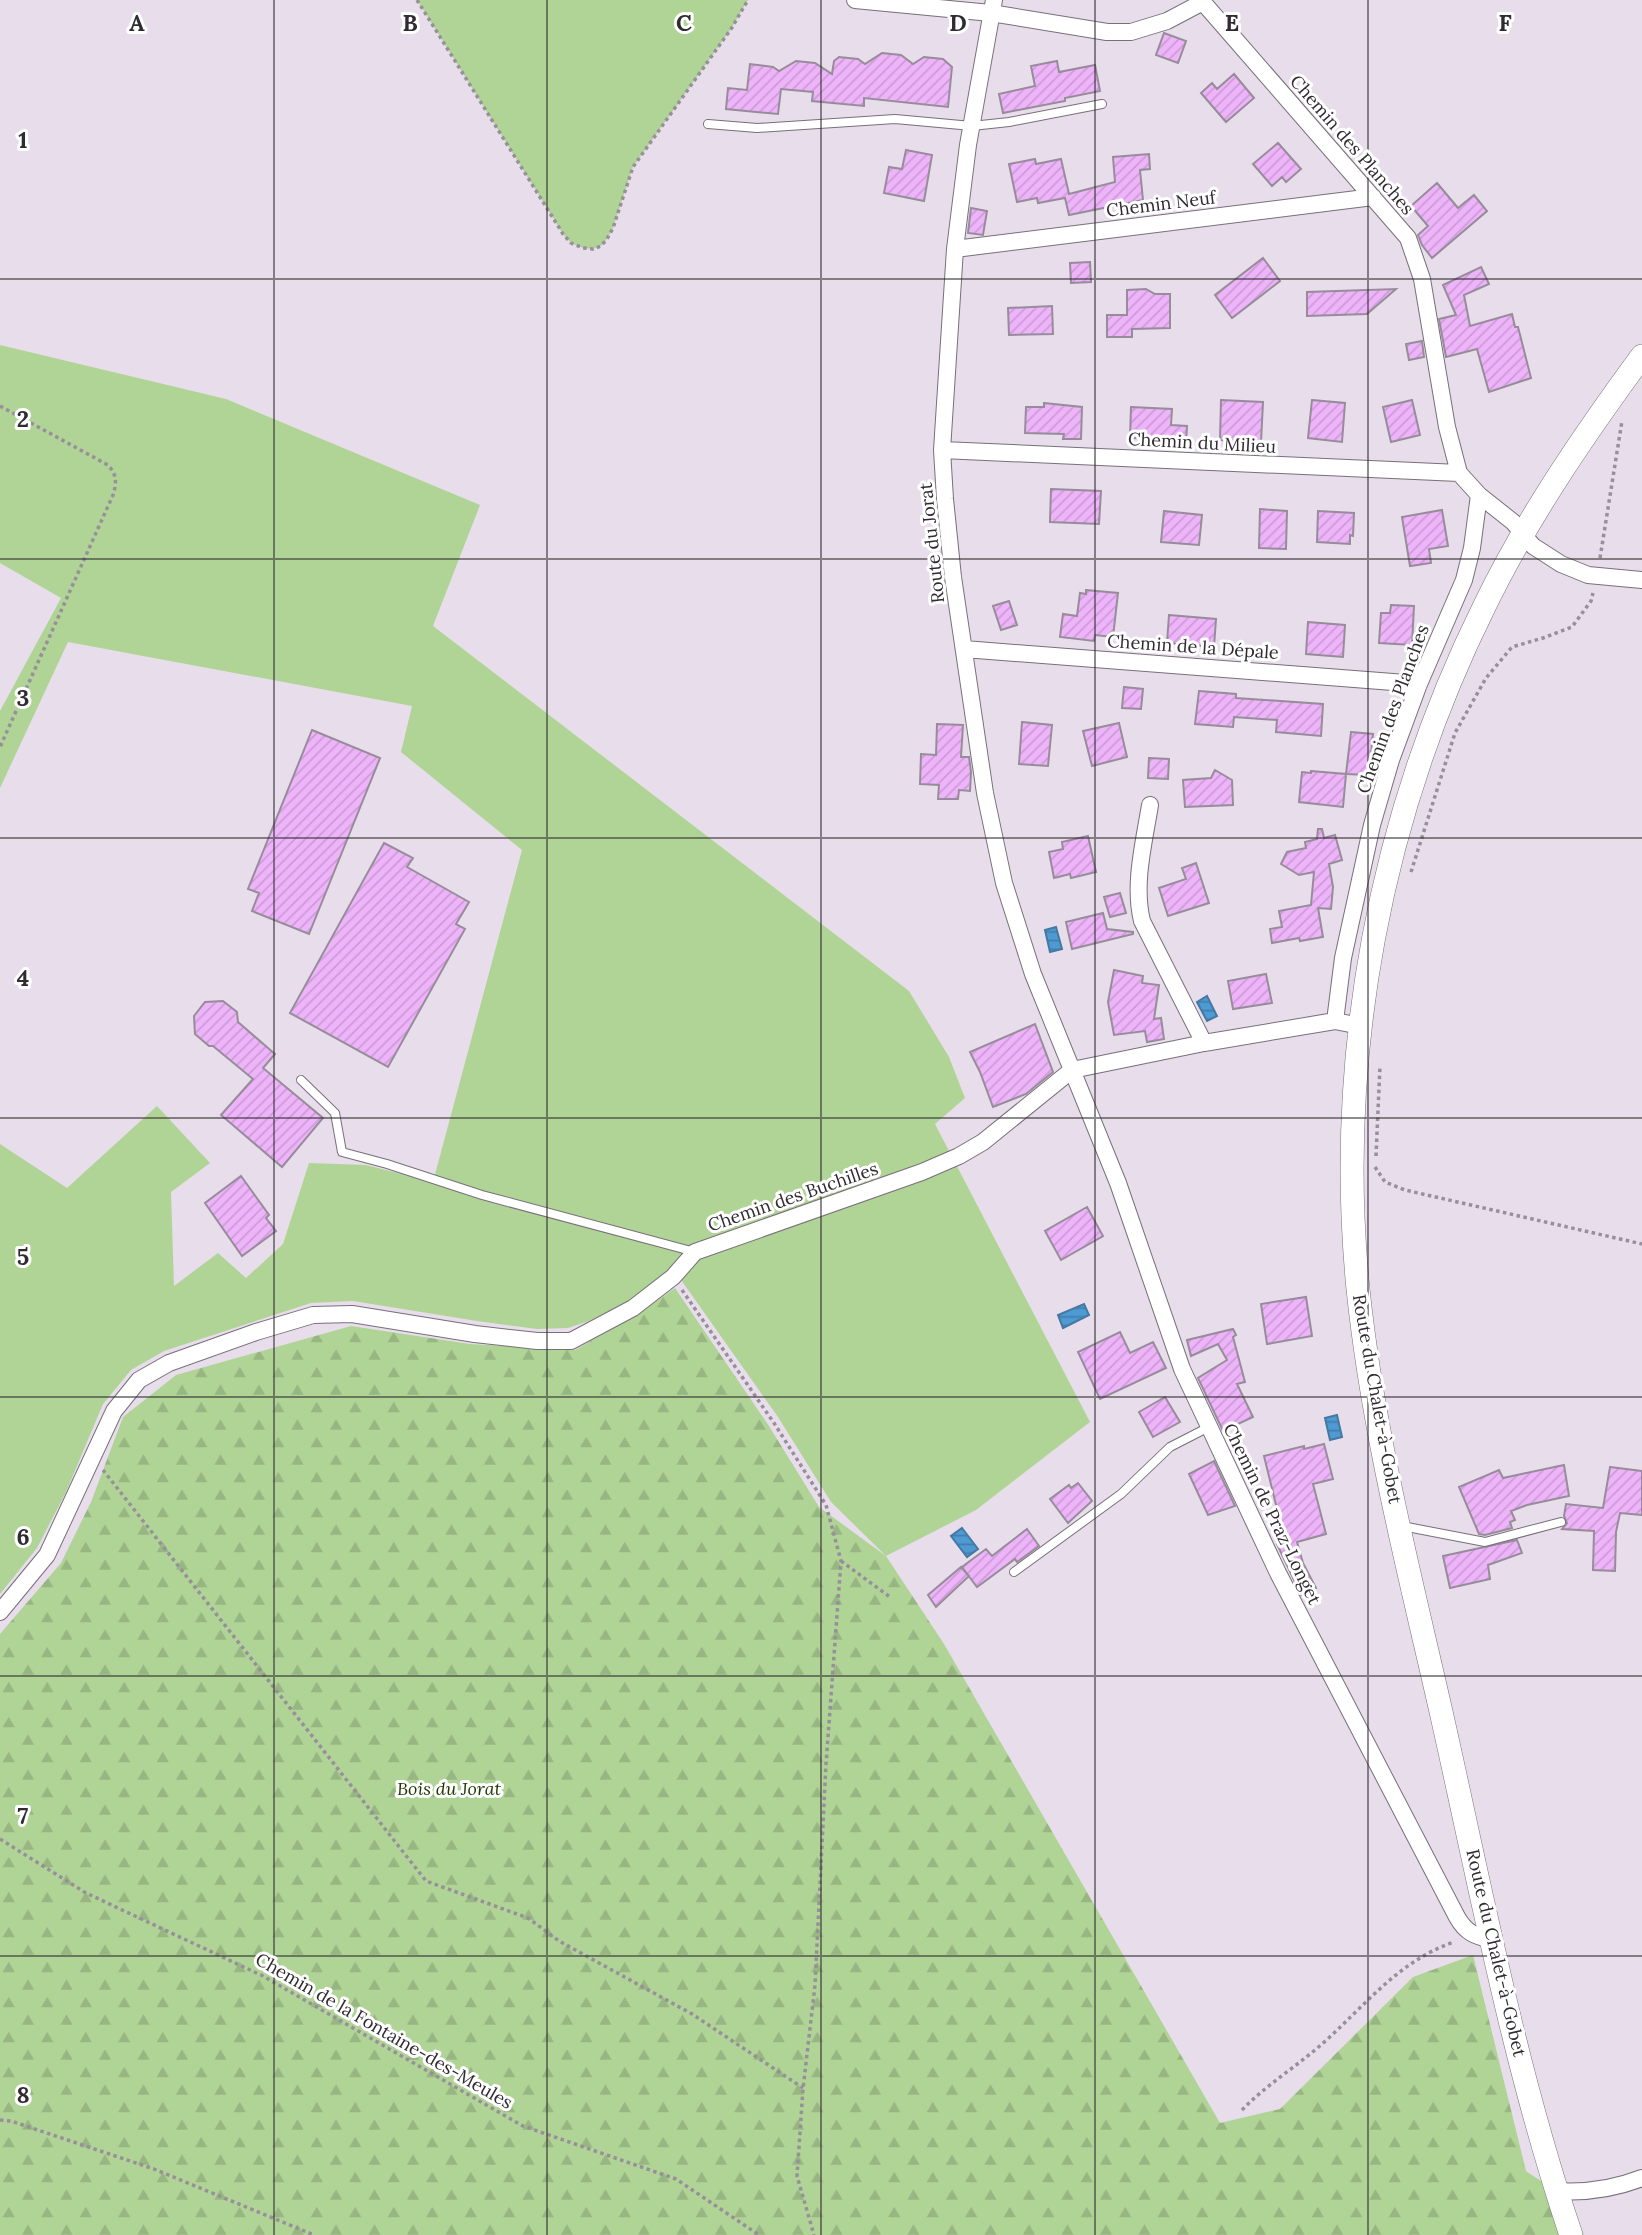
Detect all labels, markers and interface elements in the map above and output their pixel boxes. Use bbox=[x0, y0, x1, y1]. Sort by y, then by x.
text: A bbox=[129, 8, 145, 37]
text: B bbox=[402, 8, 418, 37]
text: C bbox=[676, 8, 692, 37]
text: D bbox=[949, 8, 967, 37]
text: E bbox=[1225, 8, 1239, 37]
text: F bbox=[1498, 8, 1512, 37]
street label: Chemin des Planches bbox=[1285, 70, 1419, 219]
text: 1 bbox=[18, 125, 28, 154]
street label: Chemin Neuf bbox=[1105, 185, 1219, 222]
text: 2 bbox=[17, 404, 29, 433]
street label: Chemin du Milieu bbox=[1127, 427, 1277, 458]
street label: Route du Jorat bbox=[914, 482, 949, 604]
street label: Chemin des Planches bbox=[1351, 621, 1434, 796]
street label: Chemin de la Dépale bbox=[1106, 629, 1280, 664]
text: 3 bbox=[17, 683, 29, 712]
text: 4 bbox=[17, 963, 29, 992]
street label: Chemin des Buchilles bbox=[705, 1157, 881, 1236]
text: 5 bbox=[17, 1242, 29, 1271]
street label: Route du Chalet-à-Gobet bbox=[1348, 1292, 1407, 1506]
street label: Chemin de Praz-Longet bbox=[1219, 1419, 1326, 1608]
text: 6 bbox=[16, 1522, 30, 1551]
park label: Bois du Jorat bbox=[397, 1777, 502, 1800]
text: 7 bbox=[18, 1801, 29, 1830]
street label: Route du Chalet-à-Gobet bbox=[1461, 1847, 1532, 2059]
street label: Chemin de la Fontaine-des-Meules bbox=[252, 1947, 517, 2114]
text: 8 bbox=[16, 2080, 30, 2109]

